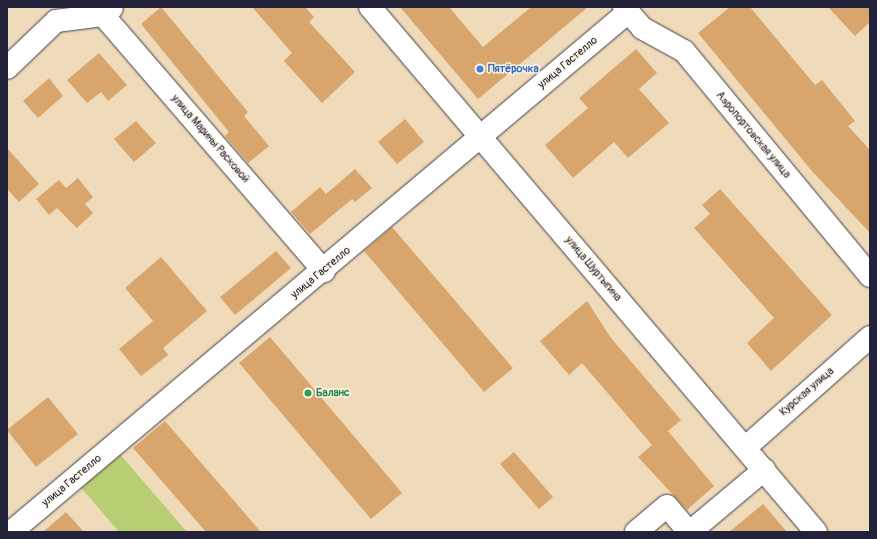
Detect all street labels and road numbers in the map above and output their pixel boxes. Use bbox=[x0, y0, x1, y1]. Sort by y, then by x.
street label: улица Гастелло bbox=[535, 34, 601, 92]
street label: Аэропортовская улица bbox=[713, 89, 793, 181]
street label: улица Марины Расковой bbox=[168, 92, 252, 186]
street label: улица Шуртыгина bbox=[562, 234, 624, 304]
street label: улица Гастелло bbox=[288, 244, 354, 302]
street label: Курская улица bbox=[777, 365, 837, 419]
street label: улица Гастелло bbox=[39, 452, 105, 510]

